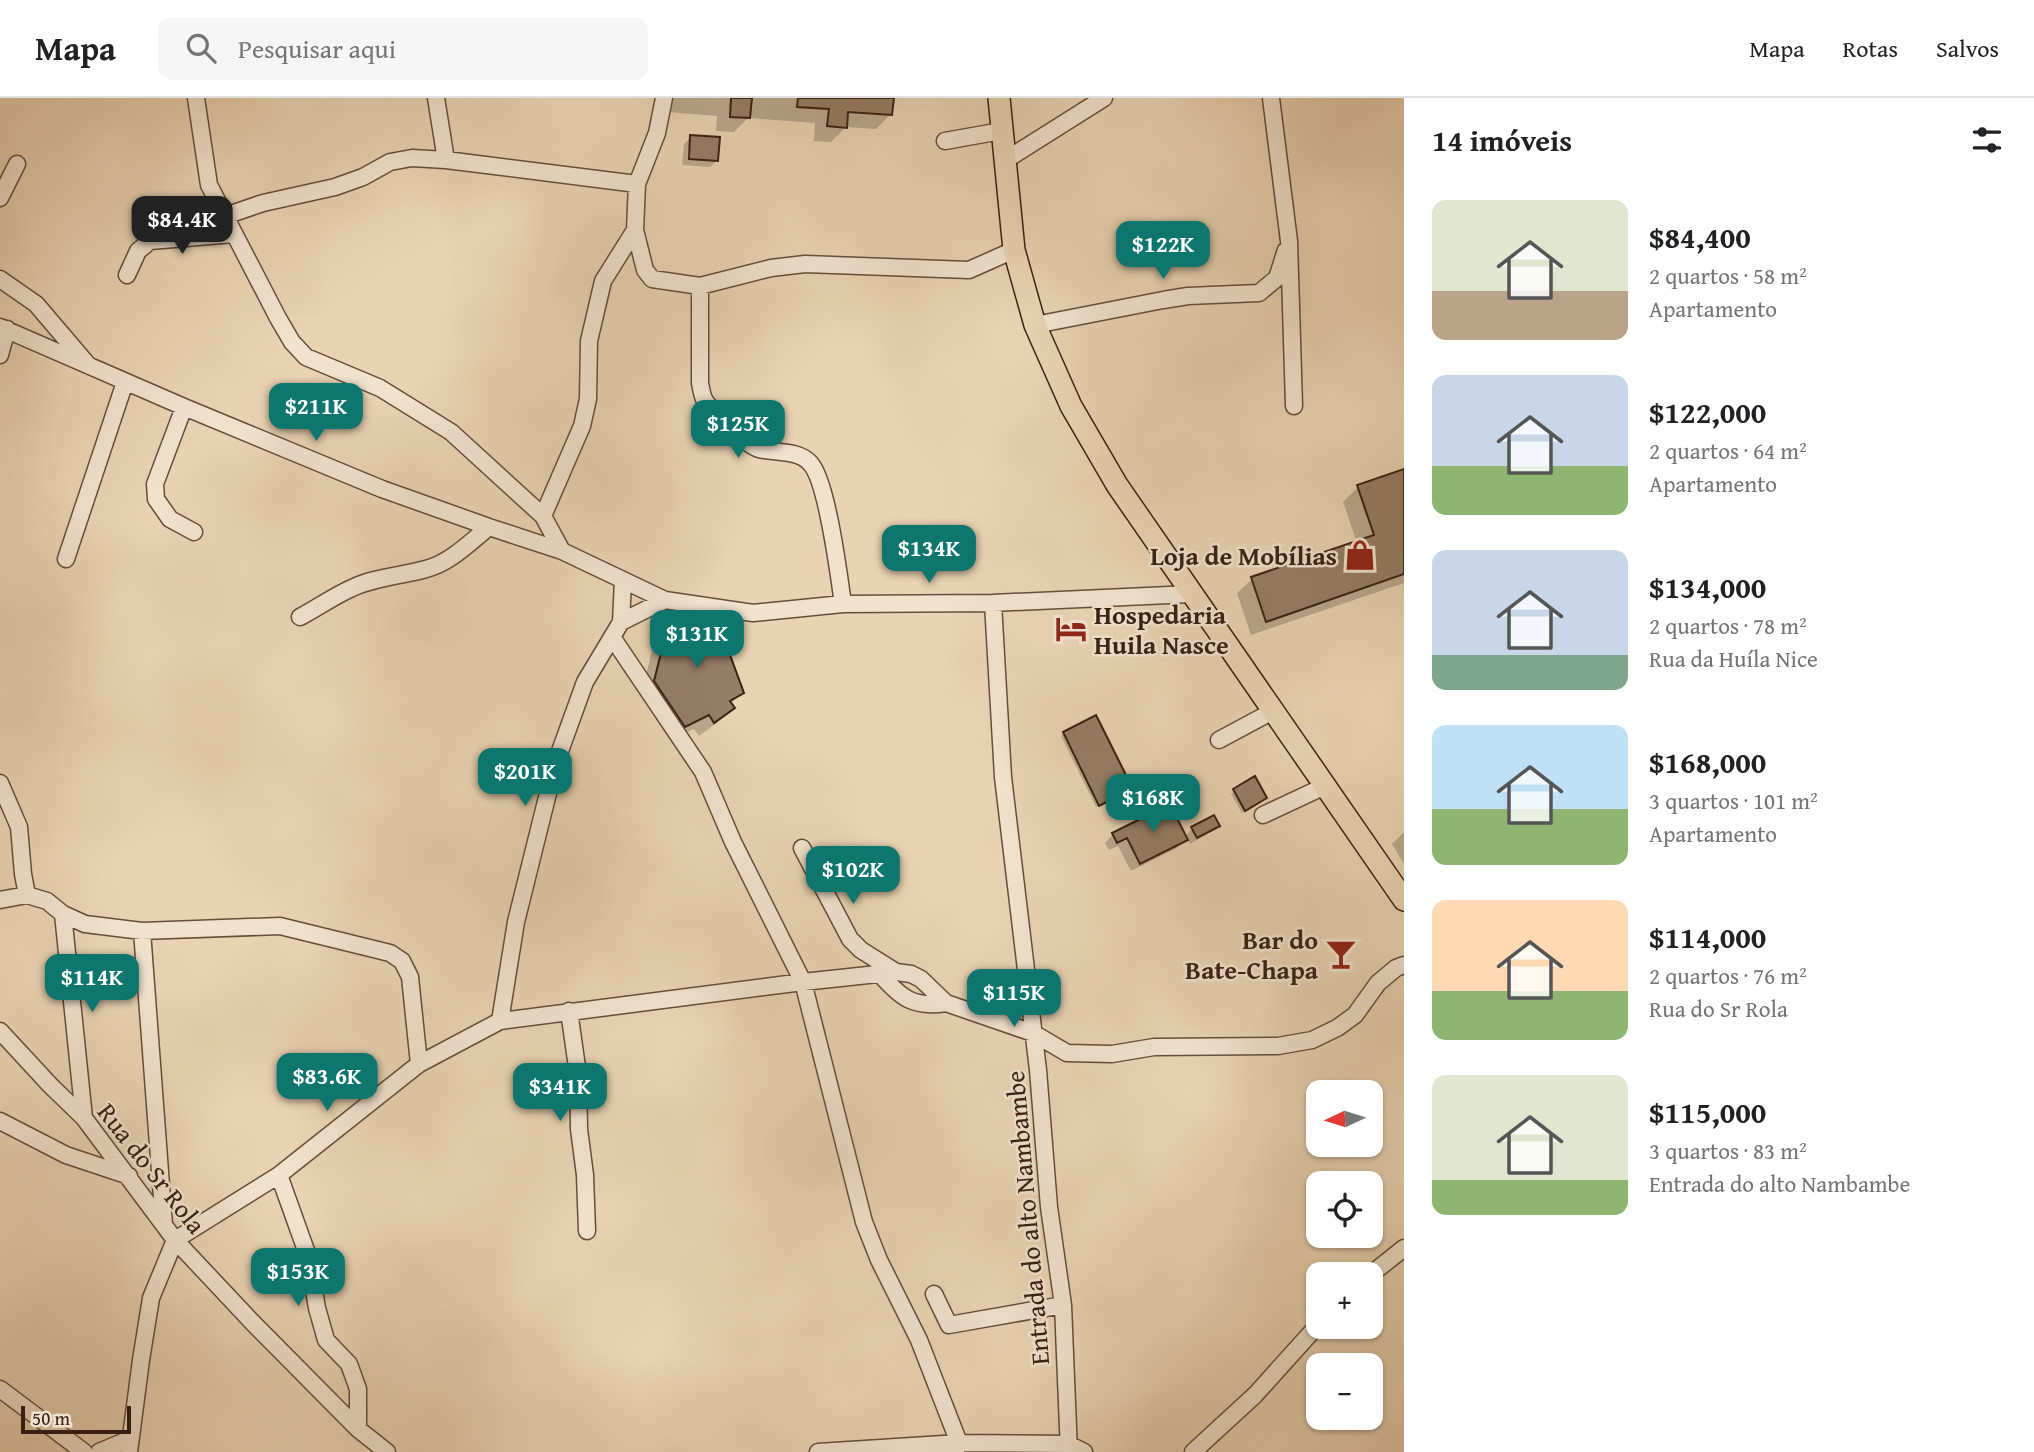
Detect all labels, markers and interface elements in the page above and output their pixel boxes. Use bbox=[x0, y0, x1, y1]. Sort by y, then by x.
search box bbox=[158, 17, 648, 80]
text: Mapa bbox=[35, 24, 116, 72]
icon: search bbox=[182, 29, 220, 67]
text: Pesquisar aqui bbox=[238, 29, 396, 68]
text: Mapa bbox=[1749, 31, 1805, 66]
text: Rotas bbox=[1843, 31, 1898, 66]
text: Salvos bbox=[1936, 31, 1999, 66]
text: 14 imóveis bbox=[1432, 118, 1572, 162]
icon: filters bbox=[1968, 121, 2006, 159]
pin: $84.4K bbox=[125, 197, 239, 256]
text: $84.4K bbox=[148, 202, 216, 235]
text: $84,400 bbox=[1649, 215, 1751, 259]
pin: $122K bbox=[1114, 222, 1212, 281]
text: $122K bbox=[1132, 227, 1194, 260]
icon: home bbox=[1488, 228, 1572, 312]
text: 2 quartos · 58 m² bbox=[1649, 259, 1807, 292]
text: Apartamento bbox=[1649, 292, 1777, 325]
pin: $211K bbox=[267, 384, 365, 443]
text: $211K bbox=[285, 389, 347, 422]
text: $122,000 bbox=[1649, 390, 1766, 434]
pin: $125K bbox=[689, 400, 787, 460]
icon: home bbox=[1488, 403, 1572, 487]
text: $125K bbox=[707, 406, 769, 439]
text: 2 quartos · 64 m² bbox=[1649, 434, 1807, 467]
text: Apartamento bbox=[1649, 467, 1777, 500]
pin: $134K bbox=[880, 526, 978, 585]
text: $134K bbox=[898, 531, 960, 564]
place label: Loja de Mobílias bbox=[1150, 536, 1337, 575]
shop icon: Loja de Mobílias bbox=[1343, 538, 1377, 572]
text: $134,000 bbox=[1649, 565, 1766, 609]
icon: home bbox=[1488, 578, 1572, 662]
place label: Hospedaria Huila Nasce bbox=[1094, 595, 1229, 664]
text: 2 quartos · 78 m² bbox=[1649, 609, 1807, 642]
pin: $131K bbox=[648, 610, 746, 670]
hotel icon: Hospedaria Huila Nasce bbox=[1054, 612, 1088, 646]
text: $131K bbox=[666, 616, 728, 649]
text: Rua da Huíla Nice bbox=[1649, 642, 1818, 675]
text: $168,000 bbox=[1649, 740, 1766, 784]
pin: $201K bbox=[476, 748, 574, 808]
icon: home bbox=[1488, 753, 1572, 837]
text: $201K bbox=[494, 754, 556, 787]
pin: $168K bbox=[1104, 774, 1202, 834]
text: $168K bbox=[1122, 780, 1184, 813]
text: 3 quartos · 101 m² bbox=[1649, 784, 1818, 817]
text: Apartamento bbox=[1649, 817, 1777, 850]
pin: $102K bbox=[804, 846, 902, 906]
text: $102K bbox=[822, 852, 884, 885]
text: $114,000 bbox=[1649, 915, 1766, 959]
place label: Bar do Bate-Chapa bbox=[1185, 920, 1319, 989]
icon: home bbox=[1488, 928, 1572, 1012]
bar icon: Bar do Bate-Chapa bbox=[1324, 937, 1358, 971]
pin: $114K bbox=[43, 954, 141, 1014]
text: 2 quartos · 76 m² bbox=[1649, 959, 1807, 992]
text: $114K bbox=[61, 960, 123, 993]
pin: $115K bbox=[965, 970, 1063, 1029]
text: $115K bbox=[983, 975, 1045, 1008]
text: Rua do Sr Rola bbox=[1649, 992, 1788, 1025]
pin: $83.6K bbox=[270, 1054, 384, 1113]
text: $83.6K bbox=[293, 1059, 361, 1092]
pin: $341K bbox=[511, 1063, 609, 1123]
text: $341K bbox=[529, 1069, 591, 1102]
street label: Entrada do alto Nambambe bbox=[995, 1069, 1059, 1367]
north arrow bbox=[1306, 1080, 1382, 1157]
map controls bbox=[1306, 1080, 1383, 1430]
text: $115,000 bbox=[1649, 1090, 1766, 1134]
street label: Rua do Sr Rola bbox=[88, 1094, 216, 1242]
icon: home bbox=[1488, 1103, 1572, 1187]
text: 3 quartos · 83 m² bbox=[1649, 1134, 1807, 1167]
text: Entrada do alto Nambambe bbox=[1649, 1167, 1910, 1200]
button: locate bbox=[1306, 1171, 1383, 1248]
pin: $153K bbox=[249, 1248, 347, 1308]
text: $153K bbox=[267, 1254, 329, 1287]
button: + bbox=[1306, 1262, 1383, 1339]
button: − bbox=[1306, 1353, 1383, 1430]
scale bar bbox=[21, 1403, 131, 1435]
text: 50 m bbox=[32, 1404, 70, 1432]

